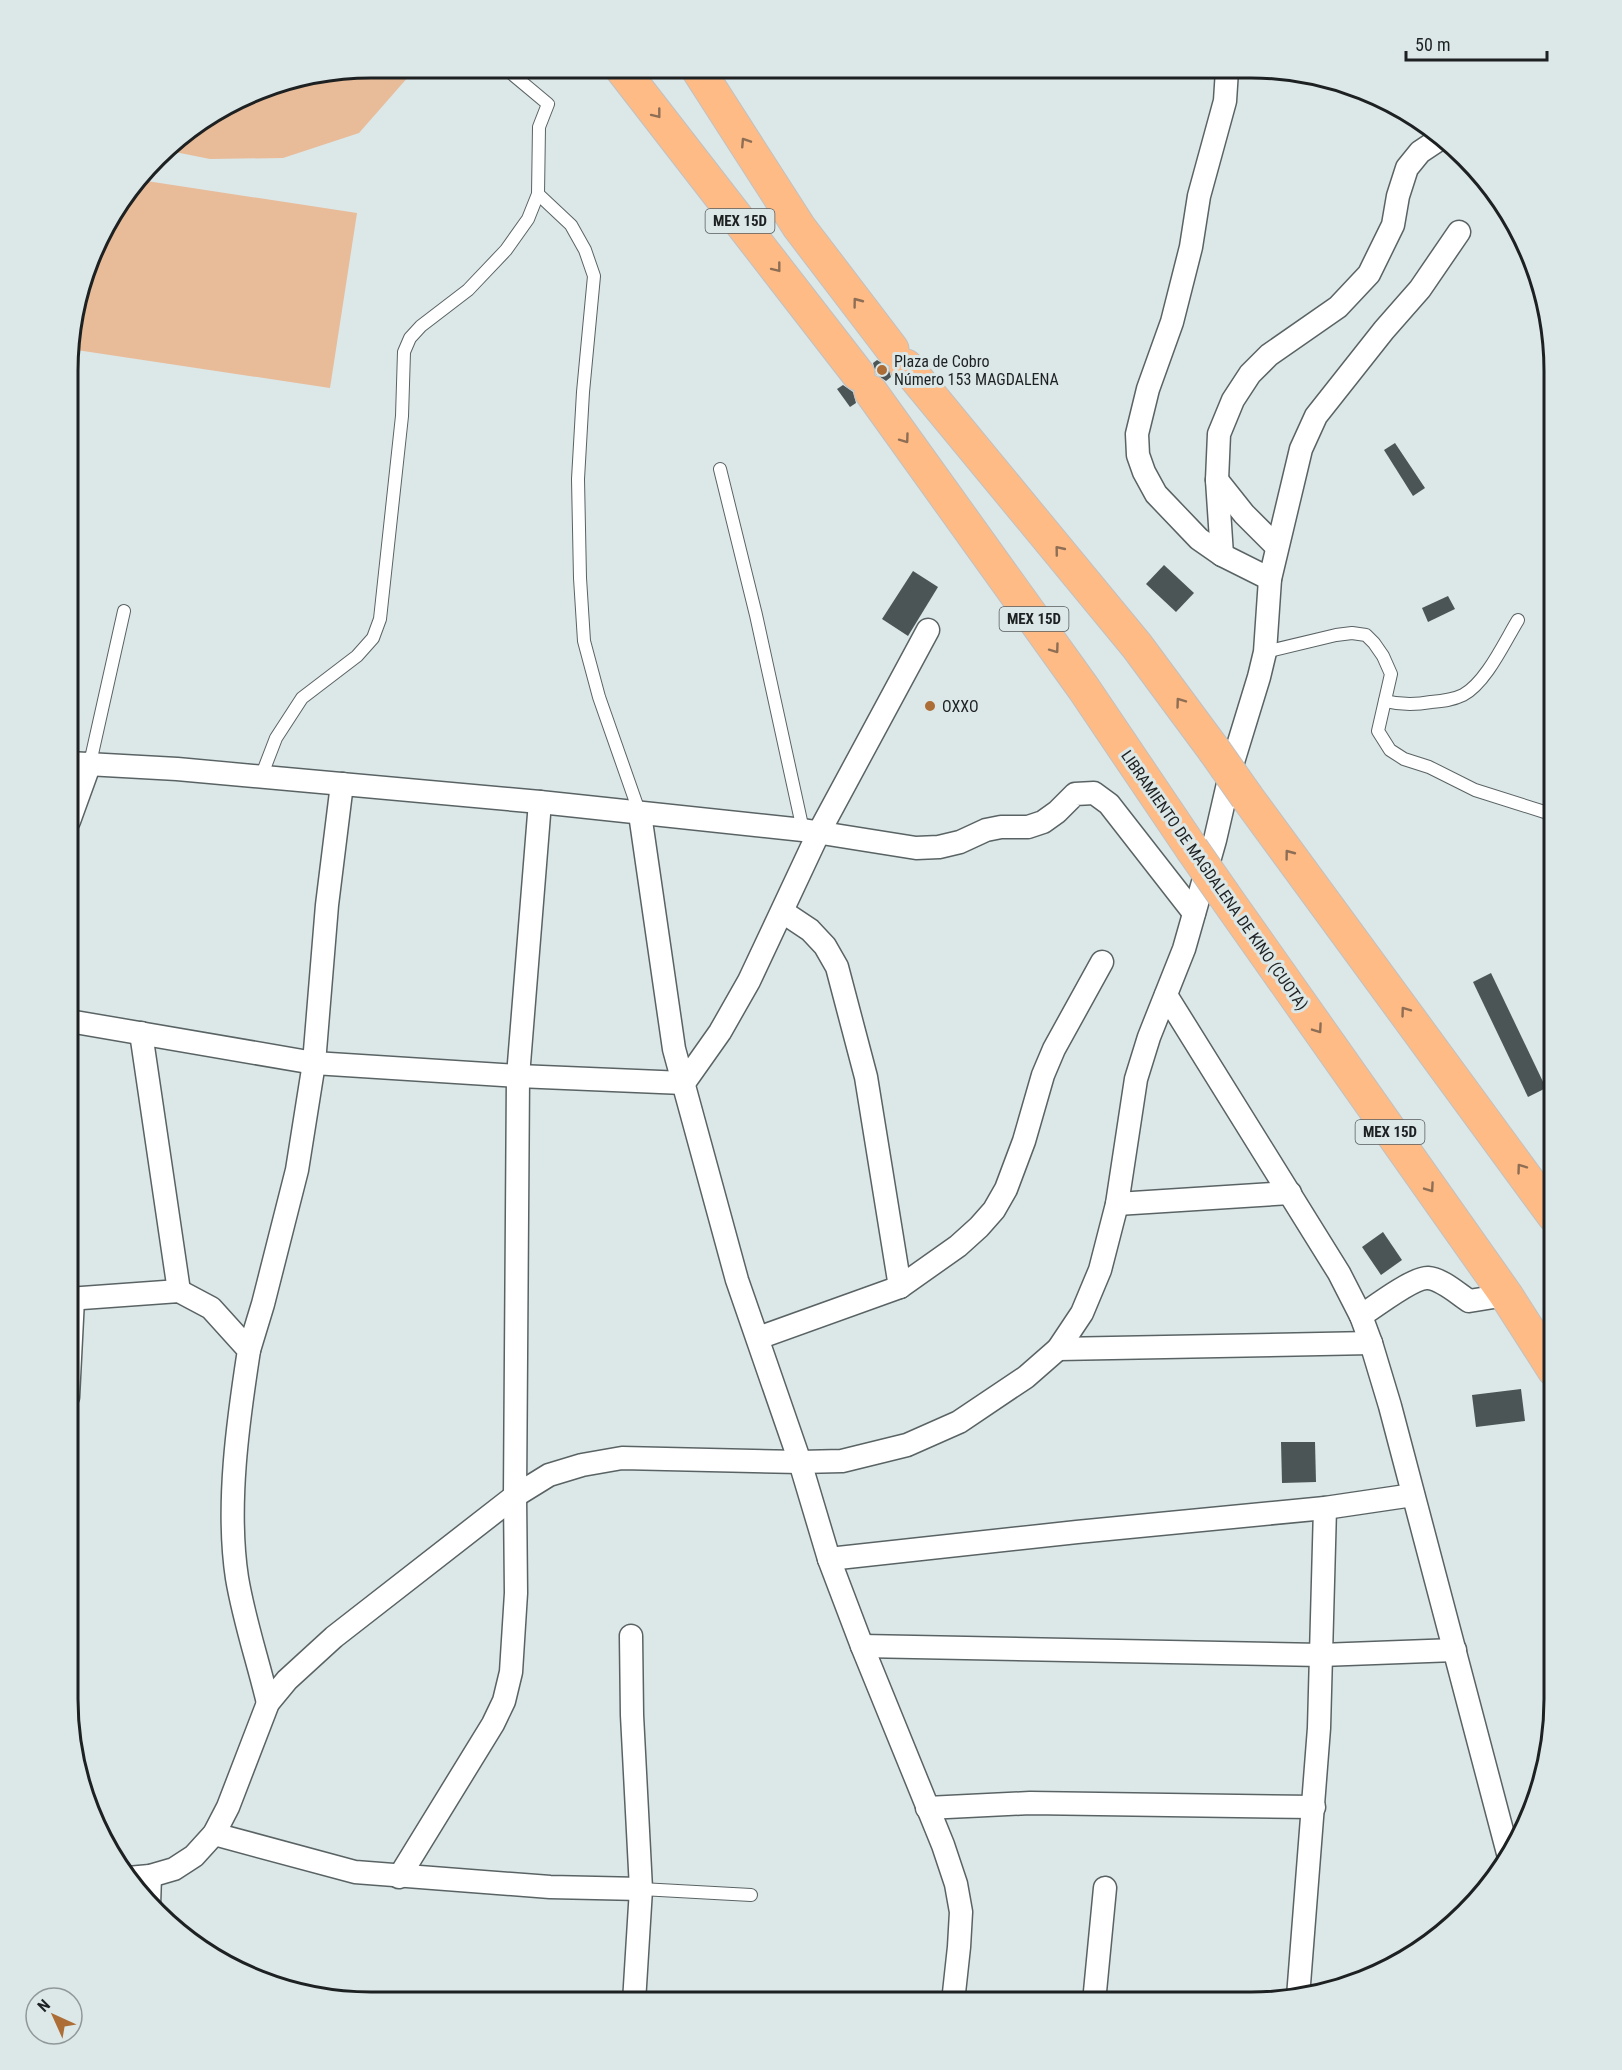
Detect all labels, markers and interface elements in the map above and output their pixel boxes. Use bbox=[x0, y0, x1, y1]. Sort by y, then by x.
scale bar bbox=[1406, 24, 1547, 62]
text: 50 m bbox=[1415, 34, 1450, 55]
one-way arrow bbox=[649, 108, 660, 119]
one-way arrow bbox=[741, 138, 752, 149]
road number: MEX 15D bbox=[706, 209, 774, 233]
one-way arrow bbox=[769, 261, 780, 272]
one-way arrow bbox=[853, 298, 864, 309]
place label: Plaza de Cobro Número 153 MAGDALENA bbox=[894, 352, 1059, 389]
marker: Plaza de Cobro Número 153 MAGDALENA bbox=[875, 363, 889, 377]
one-way arrow bbox=[898, 433, 909, 444]
one-way arrow bbox=[1055, 546, 1066, 557]
road number: MEX 15D bbox=[1000, 607, 1068, 631]
one-way arrow bbox=[1048, 642, 1059, 653]
place label: OXXO bbox=[942, 697, 979, 716]
one-way arrow bbox=[1176, 698, 1187, 709]
marker: OXXO bbox=[923, 699, 937, 713]
street label: LIBRAMIENTO DE MAGDALENA DE KINO (CUOTA) bbox=[1117, 747, 1312, 1014]
one-way arrow bbox=[1285, 850, 1296, 861]
one-way arrow bbox=[1401, 1007, 1412, 1018]
one-way arrow bbox=[1311, 1023, 1322, 1034]
road number: MEX 15D bbox=[1356, 1120, 1424, 1144]
one-way arrow bbox=[1517, 1164, 1528, 1175]
one-way arrow bbox=[1423, 1182, 1434, 1193]
north arrow bbox=[24, 1986, 84, 2046]
text: N bbox=[34, 1996, 54, 2016]

